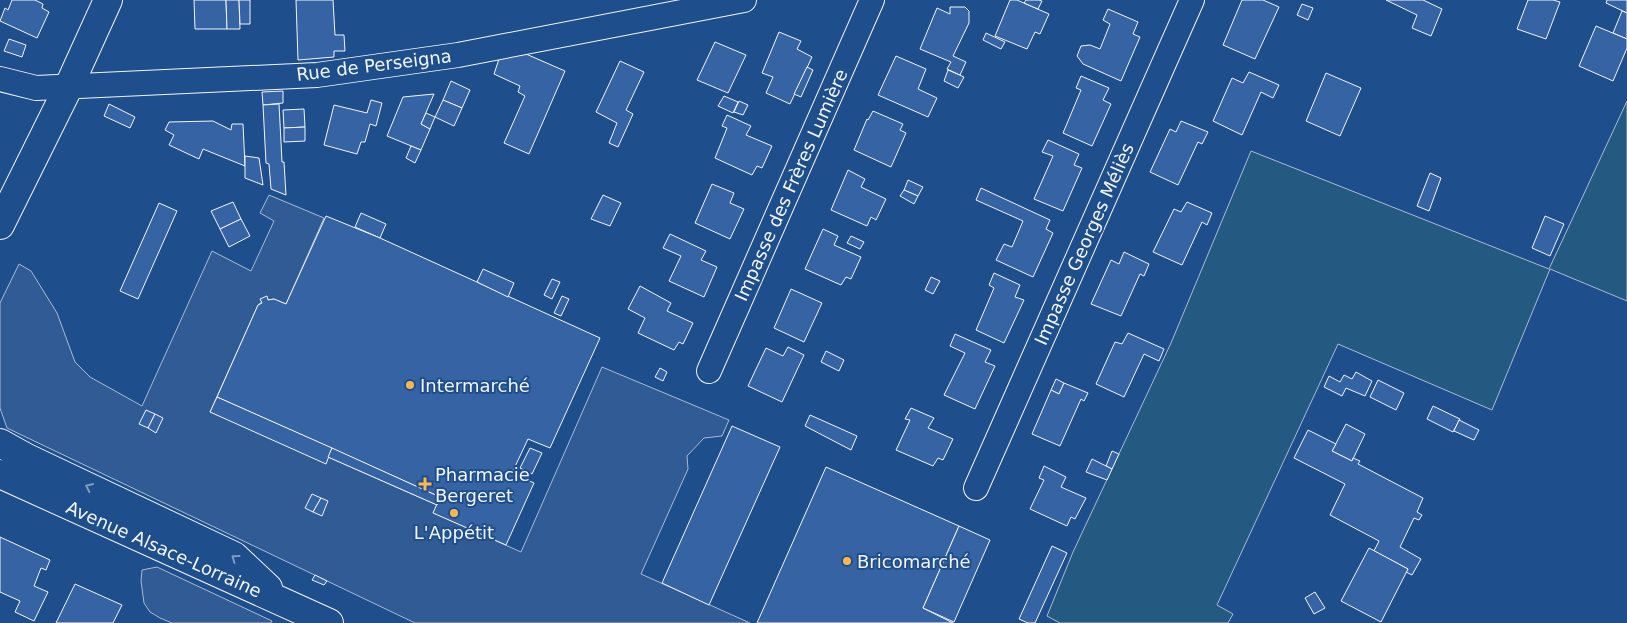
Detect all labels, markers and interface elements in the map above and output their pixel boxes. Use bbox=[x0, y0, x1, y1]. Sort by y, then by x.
street label: Rue de Perseigna bbox=[295, 45, 453, 85]
street label: Impasse des Frères Lumière bbox=[730, 66, 852, 304]
street label: Impasse Georges Méliès bbox=[1030, 140, 1138, 348]
place label: Intermarché bbox=[420, 375, 530, 396]
marker: Intermarché bbox=[404, 379, 416, 391]
place label: Pharmacie Bergeret bbox=[435, 464, 530, 506]
marker: Pharmacie Bergeret bbox=[419, 478, 431, 490]
one-way arrow bbox=[85, 483, 94, 494]
street label: Avenue Alsace-Lorraine bbox=[63, 496, 265, 602]
marker: L'Appétit bbox=[448, 507, 460, 519]
place label: L'Appétit bbox=[414, 522, 494, 543]
place label: Bricomarché bbox=[857, 551, 971, 572]
one-way arrow bbox=[231, 555, 241, 564]
marker: Bricomarché bbox=[841, 555, 853, 567]

